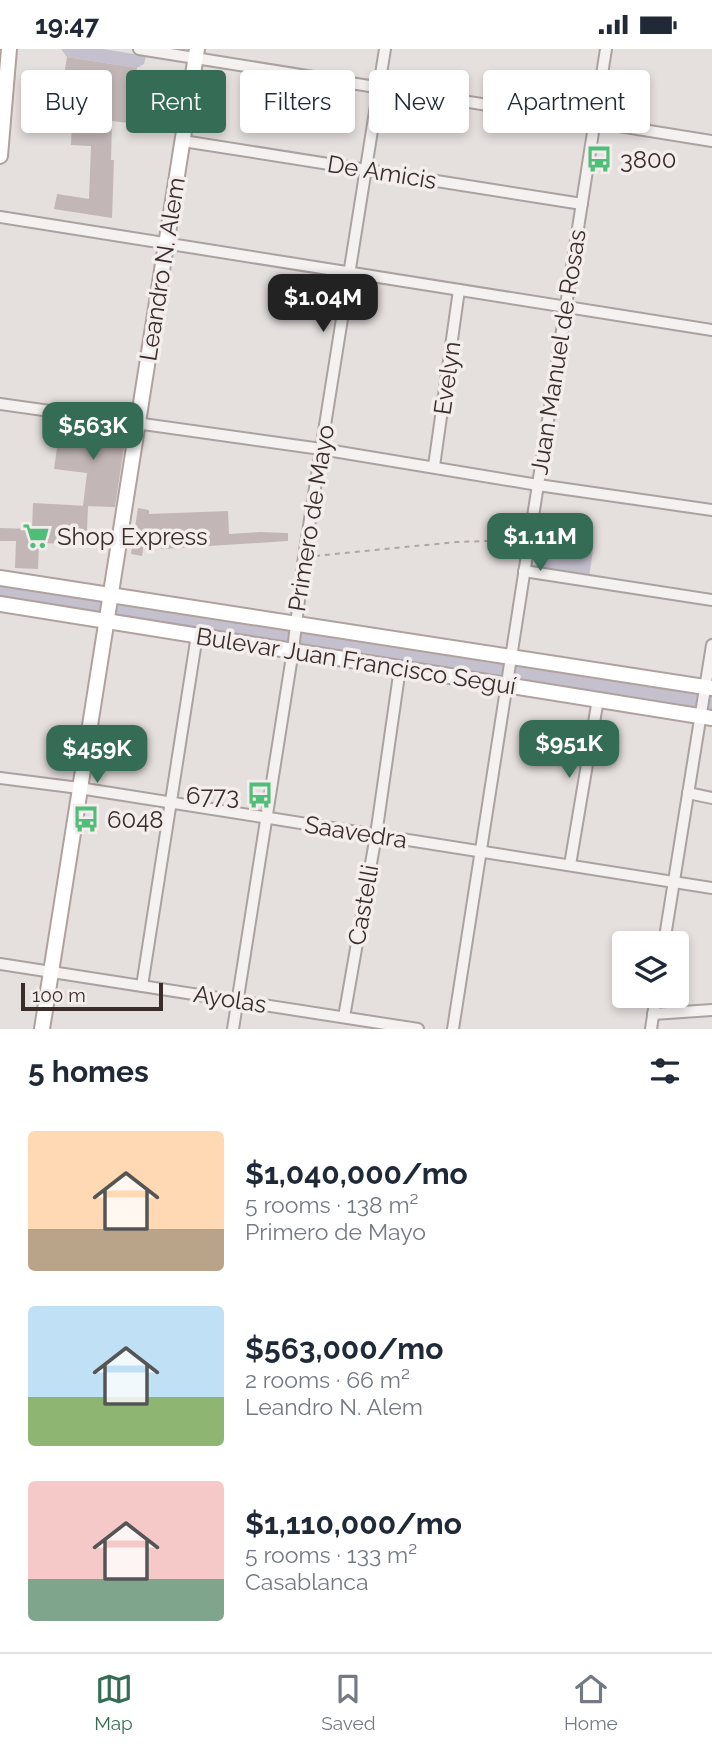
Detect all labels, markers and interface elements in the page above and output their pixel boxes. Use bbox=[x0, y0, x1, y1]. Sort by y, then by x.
text: 19:47 bbox=[35, 10, 99, 40]
chip: Buy bbox=[21, 70, 112, 133]
chip: Rent bbox=[126, 70, 226, 133]
chip: Filters bbox=[240, 70, 355, 133]
chip: New bbox=[369, 70, 469, 133]
chip: Apartment bbox=[483, 70, 650, 133]
bus stop icon: 3800 bbox=[584, 144, 614, 174]
place label: 3800 bbox=[620, 145, 676, 174]
street label: De Amicis bbox=[325, 149, 439, 195]
street label: Leandro N. Alem bbox=[133, 175, 191, 363]
street label: Juan Manuel de Rosas bbox=[524, 227, 592, 477]
pin: $1.04M bbox=[266, 275, 380, 334]
text: $1.04M bbox=[284, 283, 362, 310]
street label: Evelyn bbox=[428, 339, 466, 417]
pin: $563K bbox=[44, 403, 142, 462]
text: $563K bbox=[58, 411, 128, 438]
street label: Primero de Mayo bbox=[282, 423, 340, 613]
pin: $1.11M bbox=[483, 513, 597, 573]
supermarket icon: Shop Express bbox=[21, 521, 51, 551]
place label: Shop Express bbox=[57, 522, 208, 551]
text: $1.11M bbox=[503, 522, 577, 549]
street label: Bulevar Juan Francisco Seguí bbox=[194, 621, 519, 701]
pin: $951K bbox=[520, 721, 618, 780]
pin: $459K bbox=[48, 725, 146, 785]
text: $951K bbox=[535, 729, 603, 756]
text: $459K bbox=[62, 734, 132, 761]
bus stop icon: 6773 bbox=[245, 780, 275, 810]
place label: 6773 bbox=[186, 781, 239, 810]
bus stop icon: 6048 bbox=[71, 804, 101, 834]
place label: 6048 bbox=[107, 805, 164, 834]
street label: Saavedra bbox=[303, 810, 409, 854]
street label: Castelli bbox=[342, 862, 384, 948]
map controls bbox=[612, 931, 689, 1008]
button: layers bbox=[612, 931, 689, 1008]
street label: Ayolas bbox=[191, 979, 269, 1019]
scale bar bbox=[21, 980, 163, 1012]
text: 100 m bbox=[32, 984, 86, 1006]
icon: filters bbox=[646, 1052, 684, 1090]
text: 5 homes bbox=[28, 1054, 149, 1089]
text: $1,040,000/mo bbox=[245, 1156, 468, 1191]
icon: home bbox=[84, 1159, 168, 1243]
text: 5 rooms · 138 m² bbox=[245, 1191, 419, 1218]
text: Primero de Mayo bbox=[245, 1218, 426, 1245]
text: $563,000/mo bbox=[245, 1331, 443, 1366]
icon: home bbox=[84, 1334, 168, 1418]
text: 2 rooms · 66 m² bbox=[245, 1366, 410, 1393]
text: Leandro N. Alem bbox=[245, 1393, 423, 1420]
text: $1,110,000/mo bbox=[245, 1506, 462, 1541]
icon: home bbox=[84, 1509, 168, 1593]
text: 5 rooms · 133 m² bbox=[245, 1541, 417, 1568]
text: Casablanca bbox=[245, 1568, 369, 1595]
tab: Map bbox=[94, 1670, 133, 1734]
tab: Saved bbox=[321, 1670, 376, 1734]
tab: Home bbox=[564, 1670, 618, 1734]

